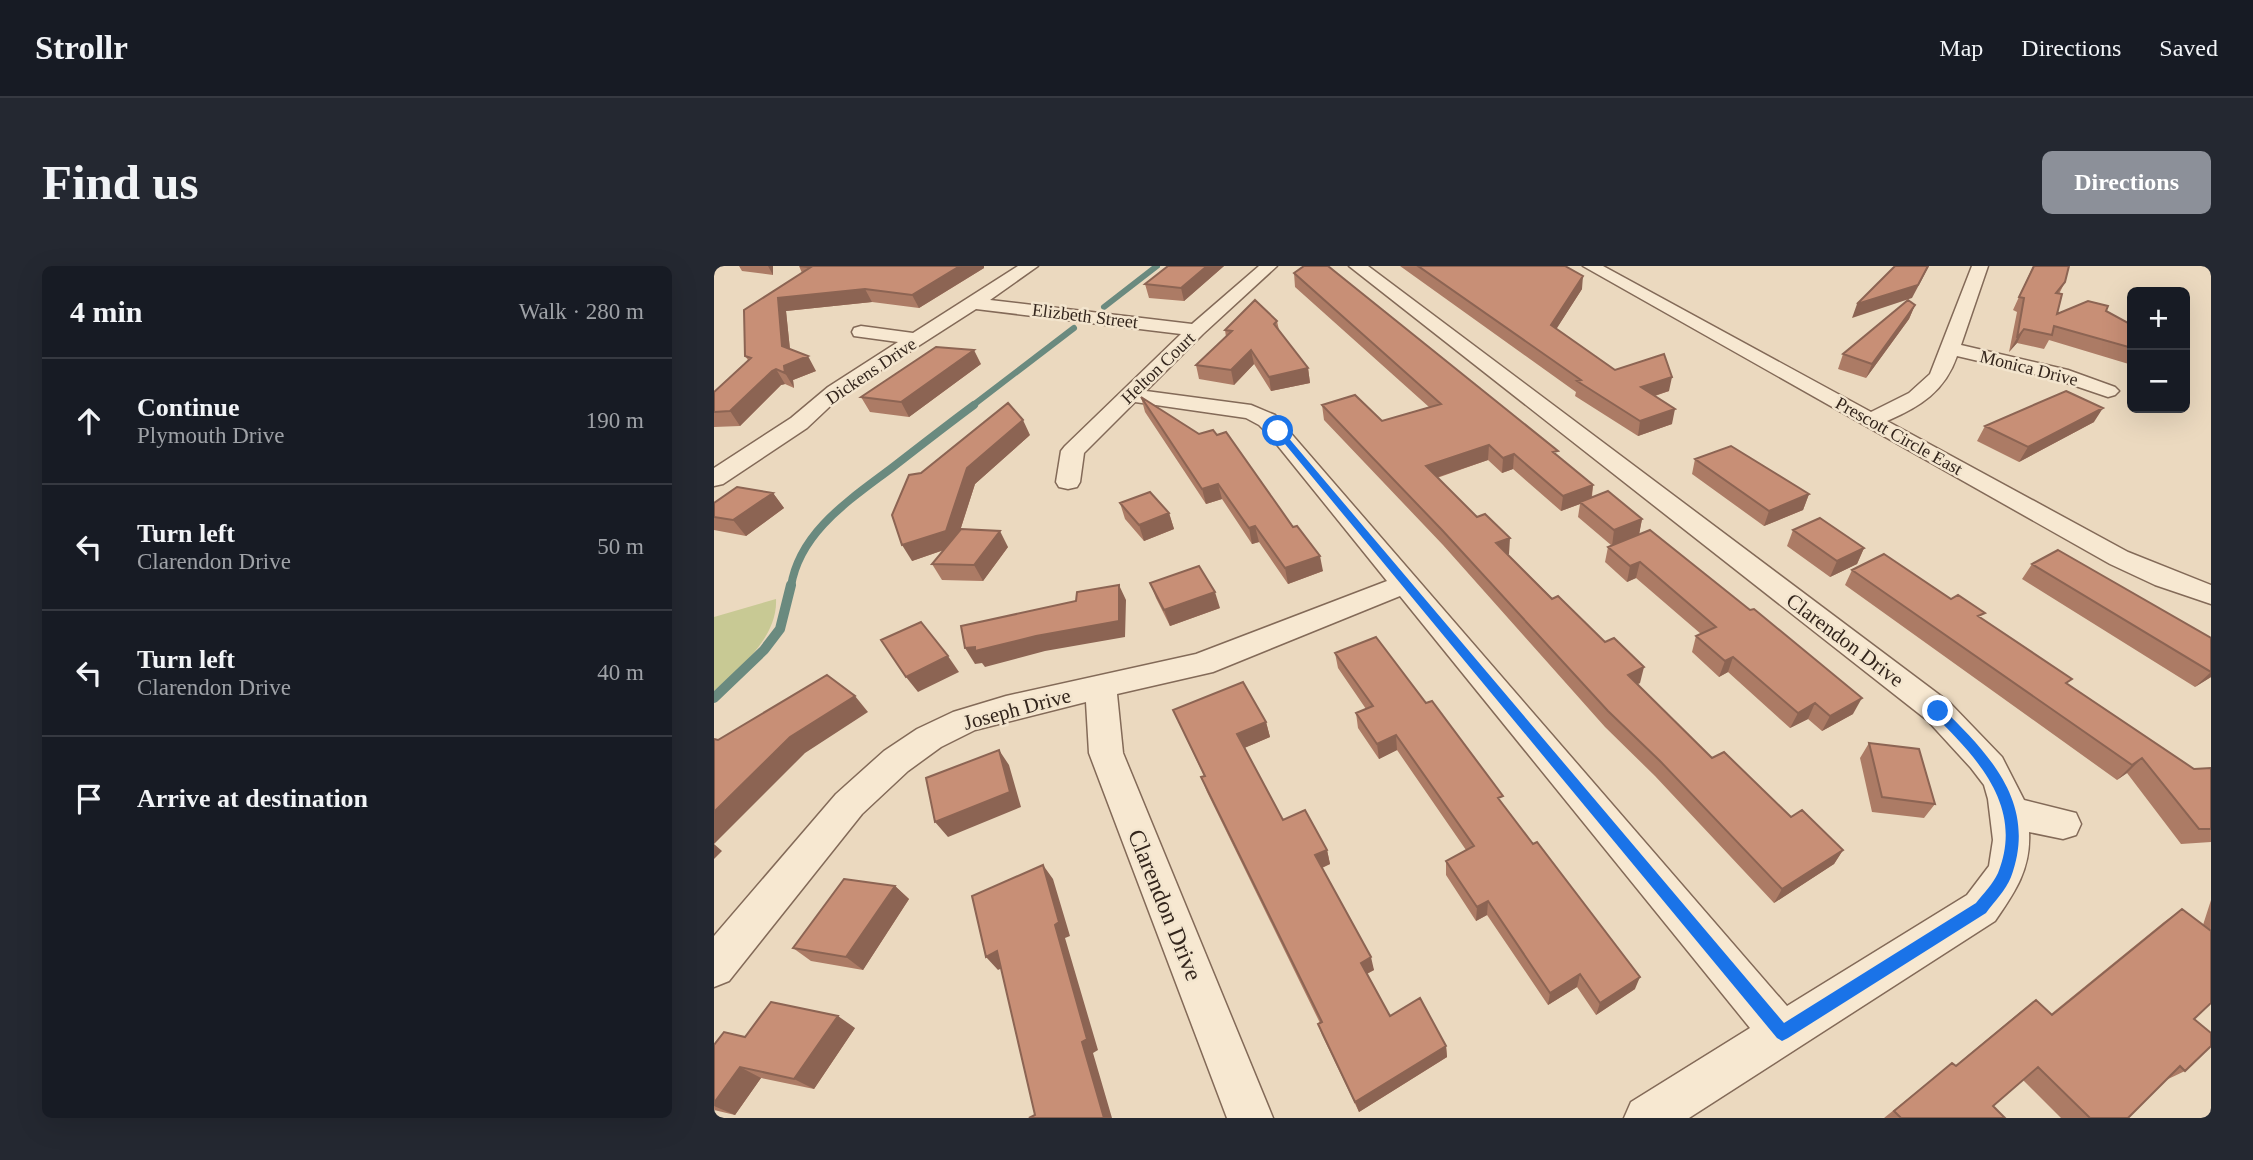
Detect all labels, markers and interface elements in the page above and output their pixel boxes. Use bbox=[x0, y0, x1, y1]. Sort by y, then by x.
text: Strollr bbox=[35, 30, 128, 66]
text: Map bbox=[1939, 35, 1983, 61]
text: Directions bbox=[2021, 35, 2121, 61]
text: Saved bbox=[2159, 35, 2218, 61]
button: Directions bbox=[2042, 151, 2211, 214]
text: Find us bbox=[42, 155, 199, 210]
map controls bbox=[2127, 287, 2190, 413]
button: + bbox=[2127, 287, 2190, 350]
text: 4 min bbox=[70, 295, 143, 328]
text: Walk · 280 m bbox=[519, 299, 644, 324]
street label: Elizbeth Street bbox=[1031, 300, 1139, 332]
street label: Helton Court bbox=[1117, 328, 1199, 408]
street label: Dickens Drive bbox=[822, 333, 920, 408]
street label: Monica Drive bbox=[1978, 346, 2080, 390]
button: − bbox=[2127, 350, 2190, 413]
text: Continue bbox=[137, 393, 240, 422]
street label: Prescott Circle East bbox=[1832, 393, 1966, 479]
icon: ahead bbox=[70, 402, 108, 440]
text: 190 m bbox=[586, 408, 644, 433]
route start bbox=[1262, 415, 1293, 446]
text: Plymouth Drive bbox=[137, 423, 285, 448]
text: Turn left bbox=[137, 519, 235, 548]
icon: left bbox=[70, 528, 108, 566]
text: 50 m bbox=[597, 534, 644, 559]
text: Clarendon Drive bbox=[137, 549, 291, 574]
street label: Clarendon Drive bbox=[1782, 588, 1908, 692]
text: Turn left bbox=[137, 645, 235, 674]
icon: left bbox=[70, 654, 108, 692]
text: 40 m bbox=[597, 660, 644, 685]
text: Clarendon Drive bbox=[137, 675, 291, 700]
street label: Joseph Drive bbox=[961, 683, 1073, 735]
route end bbox=[1922, 695, 1953, 726]
icon: arrive bbox=[70, 780, 108, 818]
text: Arrive at destination bbox=[137, 784, 368, 813]
street label: Clarendon Drive bbox=[1123, 826, 1207, 984]

